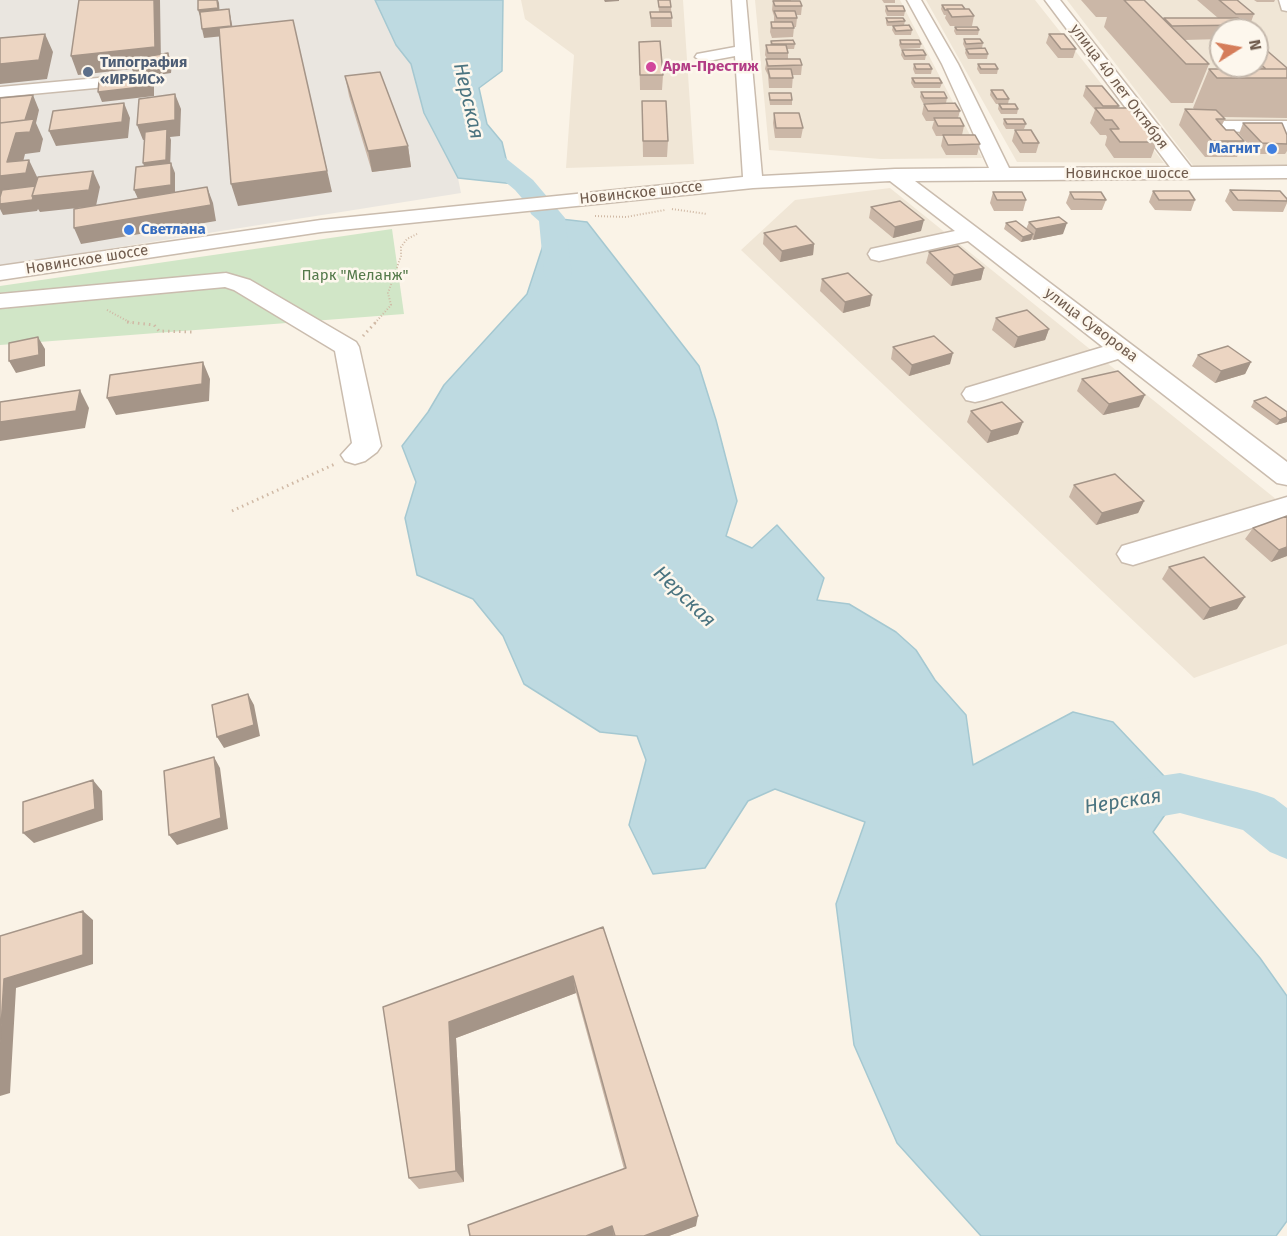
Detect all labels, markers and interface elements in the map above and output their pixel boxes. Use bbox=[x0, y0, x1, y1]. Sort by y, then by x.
north arrow bbox=[1209, 18, 1269, 78]
street label: улица 40 лет Октября bbox=[1066, 21, 1172, 153]
text: N bbox=[1245, 38, 1266, 52]
place label: Типография «ИРБИС» bbox=[100, 54, 187, 89]
place label: Арм-Престиж bbox=[663, 58, 759, 76]
marker: Арм-Престиж bbox=[644, 60, 658, 74]
water label: Нерская bbox=[448, 61, 488, 141]
marker: Типография «ИРБИС» bbox=[81, 65, 95, 79]
place label: Магнит bbox=[1209, 140, 1260, 158]
marker: Магнит bbox=[1265, 142, 1279, 156]
street label: Новинское шоссе bbox=[1065, 165, 1189, 183]
street label: Новинское шоссе bbox=[579, 178, 703, 208]
place label: Светлана bbox=[141, 221, 206, 239]
marker: Светлана bbox=[122, 223, 136, 237]
street label: Новинское шоссе bbox=[25, 241, 149, 279]
park label: Парк "Меланж" bbox=[301, 267, 409, 285]
street label: улица Суворова bbox=[1041, 284, 1141, 366]
water label: Нерская bbox=[648, 561, 720, 633]
water label: Нерская bbox=[1083, 784, 1163, 820]

